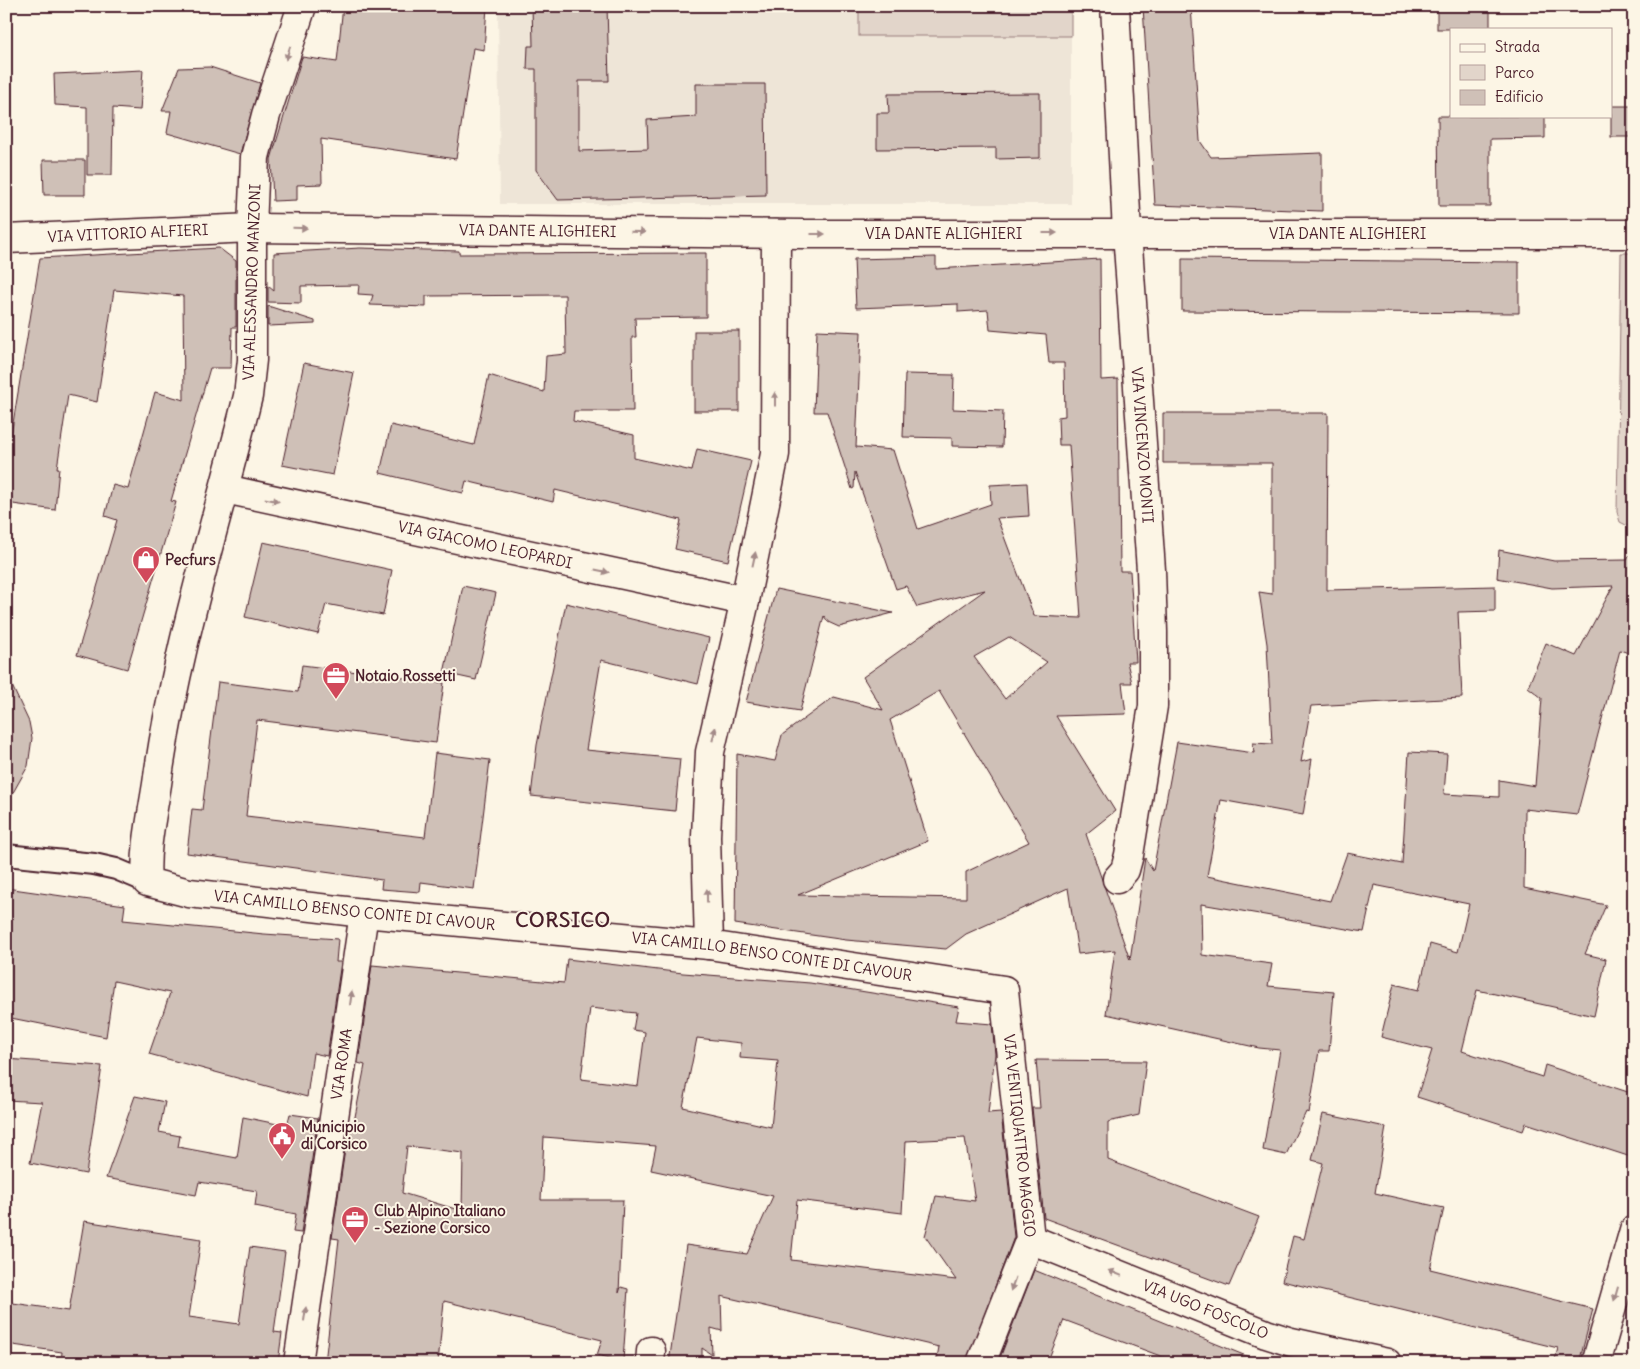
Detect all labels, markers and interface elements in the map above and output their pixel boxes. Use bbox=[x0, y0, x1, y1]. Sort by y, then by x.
legend bbox=[1450, 28, 1612, 118]
text: Strada bbox=[1495, 37, 1540, 56]
one-way arrow bbox=[283, 46, 291, 61]
text: Parco bbox=[1495, 63, 1534, 82]
text: Edificio bbox=[1495, 87, 1543, 106]
street label: VIA ALESSANDRO MANZONI bbox=[239, 183, 264, 381]
street label: VIA VITTORIO ALFIERI bbox=[47, 220, 209, 246]
street label: VIA DANTE ALIGHIERI bbox=[459, 220, 616, 241]
street label: VIA DANTE ALIGHIERI bbox=[865, 224, 1022, 243]
street label: VIA DANTE ALIGHIERI bbox=[1269, 224, 1426, 243]
one-way arrow bbox=[293, 225, 309, 233]
one-way arrow bbox=[630, 228, 646, 236]
one-way arrow bbox=[1043, 229, 1059, 237]
one-way arrow bbox=[810, 230, 826, 238]
street label: VIA VINCENZO MONTI bbox=[1128, 366, 1158, 524]
one-way arrow bbox=[771, 390, 779, 406]
one-way arrow bbox=[265, 496, 280, 504]
street label: VIA GIACOMO LEOPARDI bbox=[396, 517, 574, 573]
shop icon: Pecfurs bbox=[131, 545, 161, 584]
place label: Pecfurs bbox=[165, 550, 216, 569]
one-way arrow bbox=[750, 550, 758, 566]
one-way arrow bbox=[595, 568, 611, 576]
office icon: Notaio Rossetti bbox=[321, 661, 351, 700]
place label: Notaio Rossetti bbox=[355, 666, 456, 685]
one-way arrow bbox=[710, 727, 718, 742]
street label: VIA CAMILLO BENSO CONTE DI CAVOUR bbox=[213, 886, 497, 934]
one-way arrow bbox=[703, 888, 711, 904]
district label: CORSICO bbox=[515, 907, 611, 932]
street label: VIA CAMILLO BENSO CONTE DI CAVOUR bbox=[631, 928, 914, 985]
one-way arrow bbox=[347, 989, 355, 1005]
street label: VIA ROMA bbox=[327, 1027, 356, 1101]
street label: VIA VENTIQUATTRO MAGGIO bbox=[1000, 1033, 1040, 1238]
place label: Municipio di Corsico bbox=[301, 1117, 368, 1153]
public building icon: Municipio di Corsico bbox=[267, 1121, 297, 1160]
place label: Club Alpino Italiano - Sezione Corsico bbox=[374, 1201, 506, 1237]
office icon: Club Alpino Italiano - Sezione Corsico bbox=[340, 1205, 370, 1244]
one-way arrow bbox=[1107, 1269, 1122, 1277]
street label: VIA UGO FOSCOLO bbox=[1140, 1275, 1271, 1343]
one-way arrow bbox=[1009, 1277, 1016, 1292]
one-way arrow bbox=[1611, 1287, 1619, 1302]
one-way arrow bbox=[302, 1306, 310, 1322]

